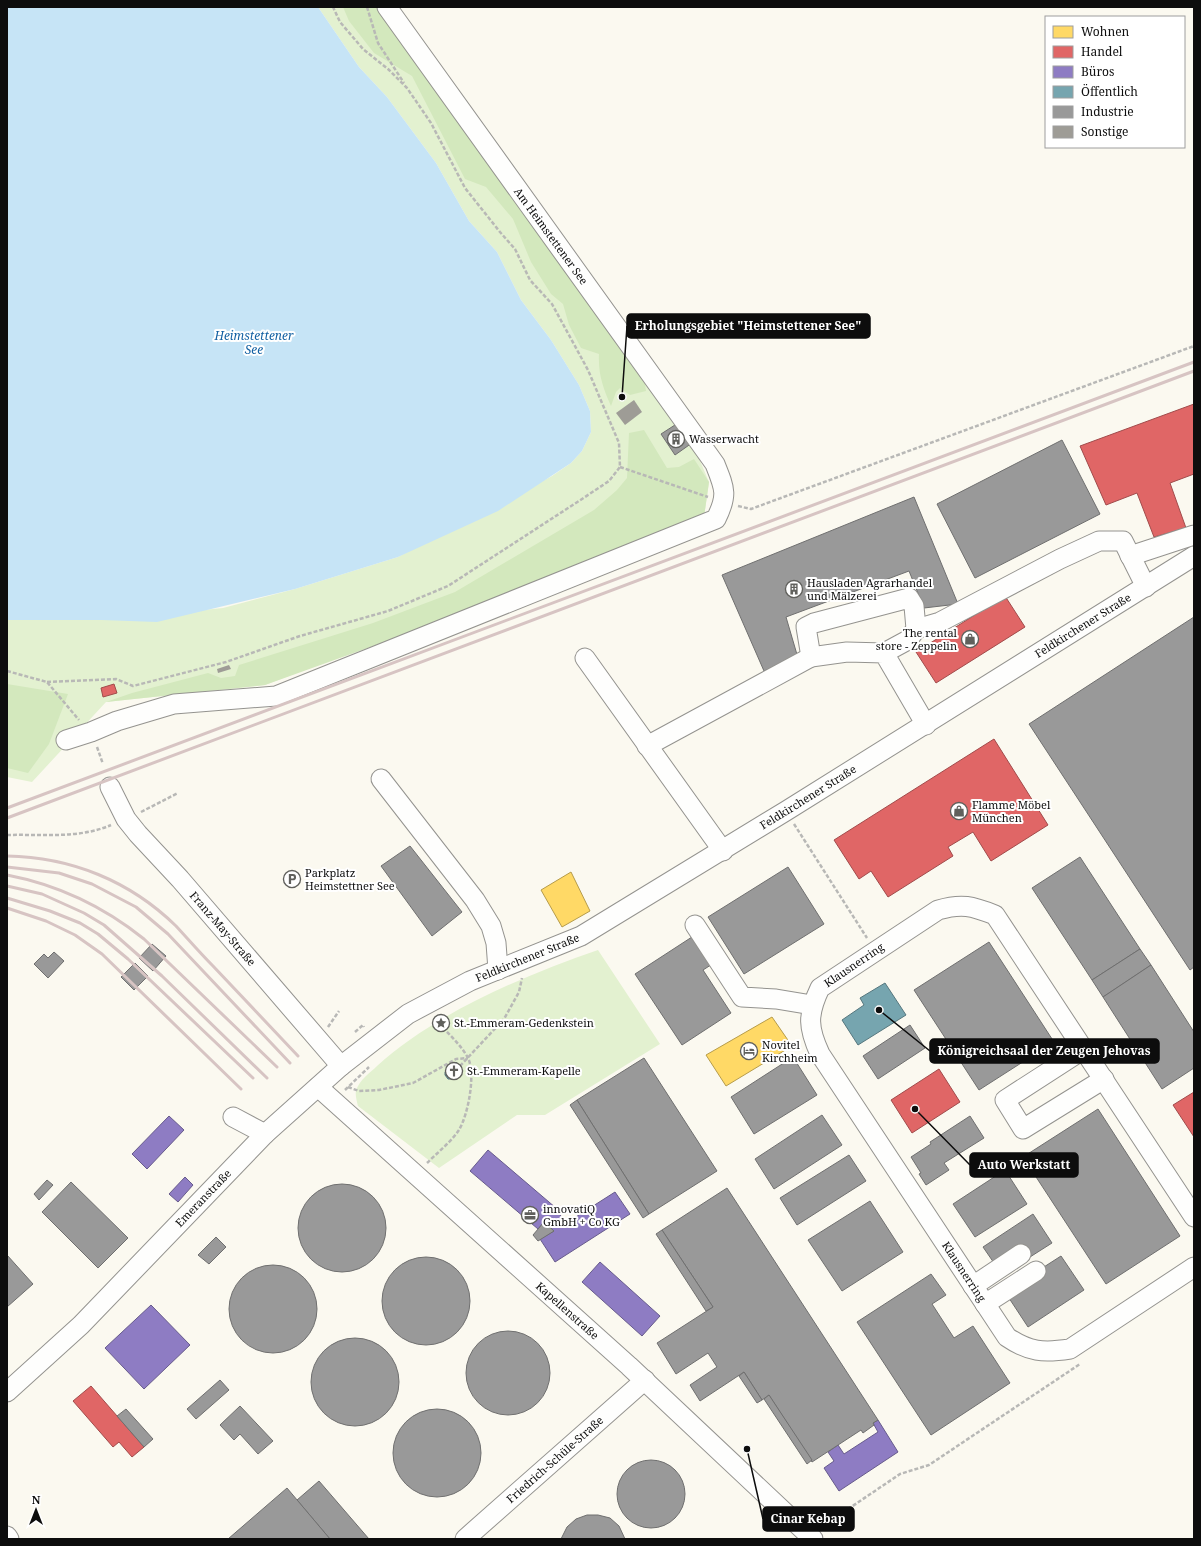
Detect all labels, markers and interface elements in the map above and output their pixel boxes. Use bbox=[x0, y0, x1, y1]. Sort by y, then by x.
legend bbox=[1045, 16, 1185, 148]
text: Wohnen bbox=[1081, 23, 1130, 40]
text: Handel bbox=[1081, 43, 1123, 60]
text: Büros bbox=[1081, 63, 1114, 80]
text: Öffentlich bbox=[1081, 83, 1138, 100]
text: Industrie bbox=[1081, 103, 1134, 120]
text: Sonstige bbox=[1081, 123, 1129, 140]
street label: Am Heimstettener See bbox=[511, 184, 592, 287]
callout: Erholungsgebiet "Heimstettener See" bbox=[627, 314, 870, 338]
text: Erholungsgebiet "Heimstettener See" bbox=[635, 317, 861, 334]
water label: Heimstettener See bbox=[213, 327, 294, 358]
building icon: Wasserwacht bbox=[666, 429, 686, 449]
place label: Wasserwacht bbox=[689, 431, 759, 446]
place label: Hausladen Agrarhandel und Mälzerei bbox=[807, 575, 933, 603]
building icon: Hausladen Agrarhandel und Mälzerei bbox=[784, 579, 804, 599]
street label: Feldkirchener Straße bbox=[1032, 589, 1134, 661]
place label: The rental store - Zeppelin bbox=[876, 625, 958, 653]
shop icon: The rental store - Zeppelin bbox=[960, 629, 980, 649]
street label: Feldkirchener Straße bbox=[757, 761, 859, 832]
place label: Flamme Möbel München bbox=[972, 797, 1051, 825]
shop icon: Flamme Möbel München bbox=[949, 801, 969, 821]
place label: Parkplatz Heimstettner See bbox=[305, 865, 395, 893]
parking icon: Parkplatz Heimstettner See bbox=[282, 869, 302, 889]
street label: Franz-May-Straße bbox=[187, 888, 259, 969]
street label: Feldkirchener Straße bbox=[473, 929, 581, 985]
street label: Klausnerring bbox=[821, 939, 887, 990]
place icon: St.-Emmeram-Gedenkstein bbox=[431, 1013, 451, 1033]
place label: St.-Emmeram-Gedenkstein bbox=[454, 1015, 594, 1030]
place label: Novitel Kirchheim bbox=[762, 1037, 818, 1065]
callout: Königreichsaal der Zeugen Jehovas bbox=[930, 1039, 1159, 1063]
hotel icon: Novitel Kirchheim bbox=[739, 1041, 759, 1061]
text: Königreichsaal der Zeugen Jehovas bbox=[938, 1042, 1151, 1059]
church icon: St.-Emmeram-Kapelle bbox=[444, 1061, 464, 1081]
place label: St.-Emmeram-Kapelle bbox=[467, 1063, 581, 1078]
callout: Auto Werkstatt bbox=[970, 1153, 1078, 1177]
text: Auto Werkstatt bbox=[978, 1156, 1070, 1173]
street label: Emeranstraße bbox=[172, 1166, 234, 1230]
place label: innovatiQ GmbH + Co KG bbox=[543, 1201, 620, 1229]
office icon: innovatiQ GmbH + Co KG bbox=[520, 1205, 540, 1225]
street label: Klausnerring bbox=[939, 1238, 990, 1305]
street label: Kapellenstraße bbox=[533, 1278, 602, 1343]
street label: Friedrich-Schüle-Straße bbox=[503, 1412, 606, 1506]
north arrow bbox=[16, 1490, 56, 1530]
text: N bbox=[32, 1492, 41, 1507]
callout: Cinar Kebap bbox=[763, 1507, 854, 1531]
text: Cinar Kebap bbox=[770, 1510, 846, 1527]

